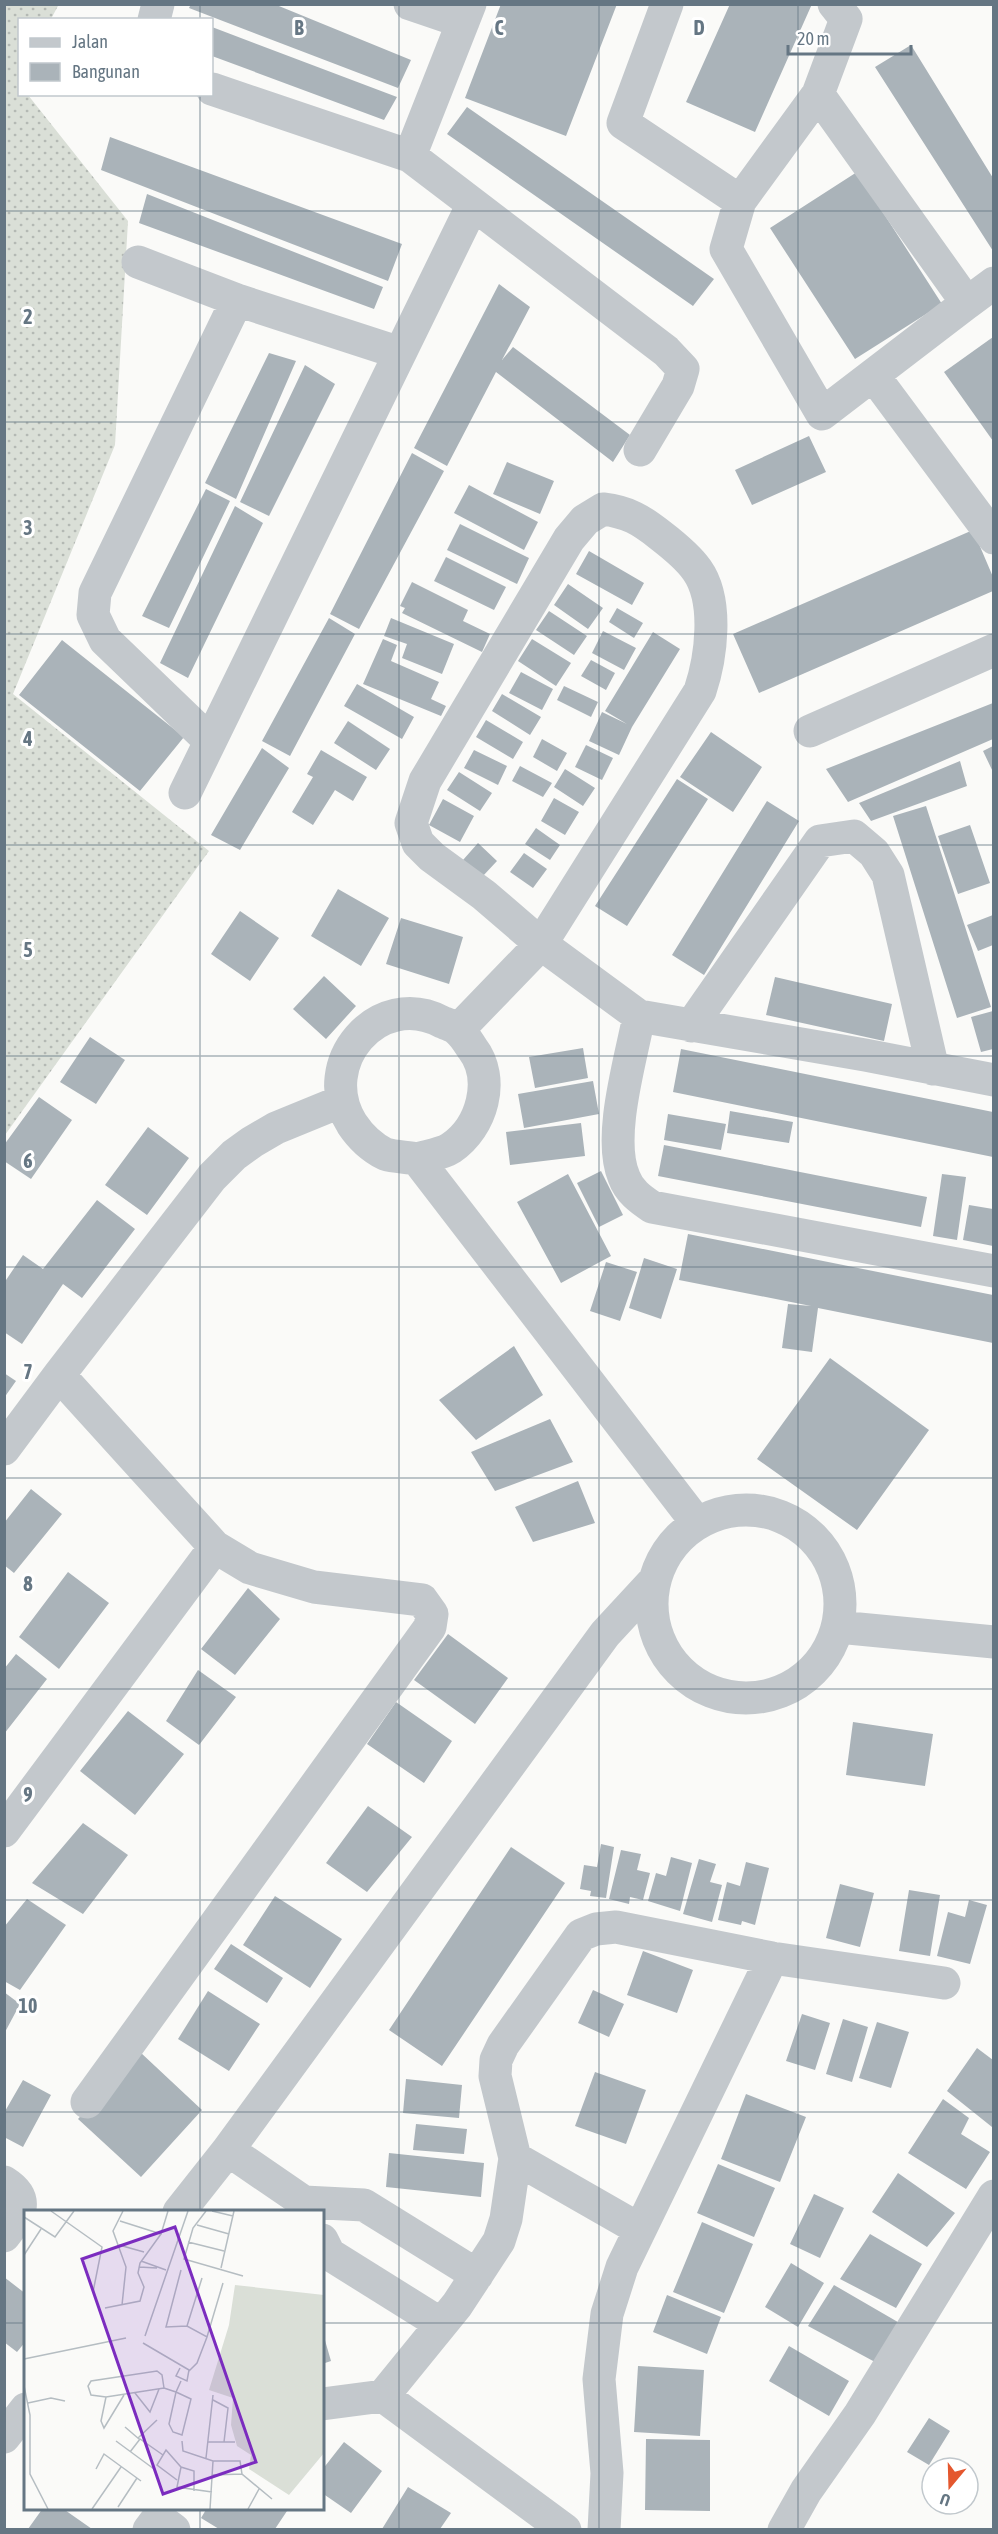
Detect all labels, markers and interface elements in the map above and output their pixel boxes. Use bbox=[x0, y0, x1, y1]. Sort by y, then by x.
text: B bbox=[294, 16, 304, 39]
text: C bbox=[495, 16, 504, 39]
text: D bbox=[693, 16, 705, 39]
legend bbox=[18, 18, 213, 96]
scale bar bbox=[788, 18, 911, 56]
text: 20 m bbox=[797, 28, 829, 49]
text: Jalan bbox=[72, 31, 108, 52]
text: Bangunan bbox=[72, 61, 140, 82]
text: 2 bbox=[23, 305, 33, 328]
text: 3 bbox=[23, 516, 33, 539]
text: 4 bbox=[22, 727, 33, 750]
text: 5 bbox=[23, 938, 33, 961]
text: 6 bbox=[23, 1149, 33, 1172]
text: 7 bbox=[23, 1360, 33, 1383]
text: 8 bbox=[23, 1572, 33, 1595]
text: 9 bbox=[23, 1783, 33, 1806]
text: 10 bbox=[19, 1994, 37, 2017]
inset map bbox=[24, 2210, 324, 2510]
north arrow bbox=[920, 2456, 980, 2516]
text: U bbox=[938, 2490, 953, 2510]

